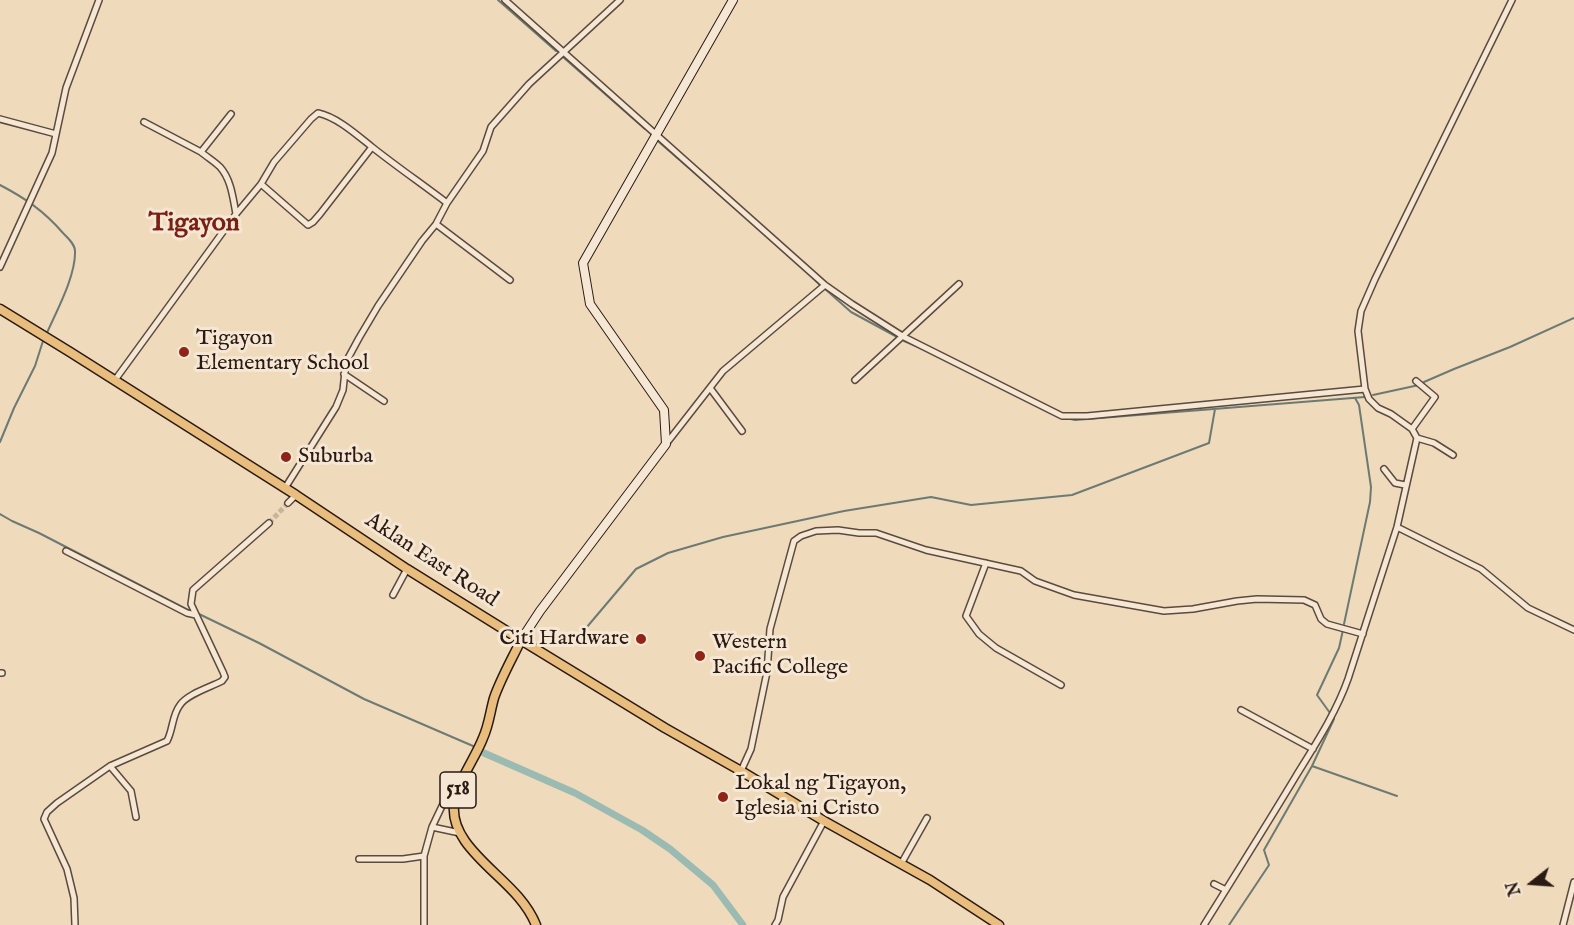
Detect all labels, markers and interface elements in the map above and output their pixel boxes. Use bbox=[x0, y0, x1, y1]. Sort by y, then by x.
district label: Tigayon bbox=[148, 209, 240, 241]
place label: Tigayon Elementary School bbox=[196, 326, 369, 378]
marker: Tigayon Elementary School bbox=[177, 345, 191, 359]
place label: Suburba bbox=[298, 444, 373, 470]
marker: Suburba bbox=[279, 450, 293, 464]
street label: Aklan East Road bbox=[360, 508, 502, 614]
place label: Citi Hardware bbox=[499, 626, 629, 652]
place label: Western Pacific College bbox=[712, 630, 848, 682]
marker: Citi Hardware bbox=[634, 632, 648, 646]
marker: Western Pacific College bbox=[693, 649, 707, 663]
place label: Lokal ng Tigayon, Iglesia ni Cristo bbox=[735, 771, 906, 822]
road number: 518 bbox=[440, 772, 476, 808]
marker: Lokal ng Tigayon, Iglesia ni Cristo bbox=[716, 790, 730, 804]
north arrow bbox=[1502, 853, 1562, 913]
text: N bbox=[1503, 879, 1526, 898]

